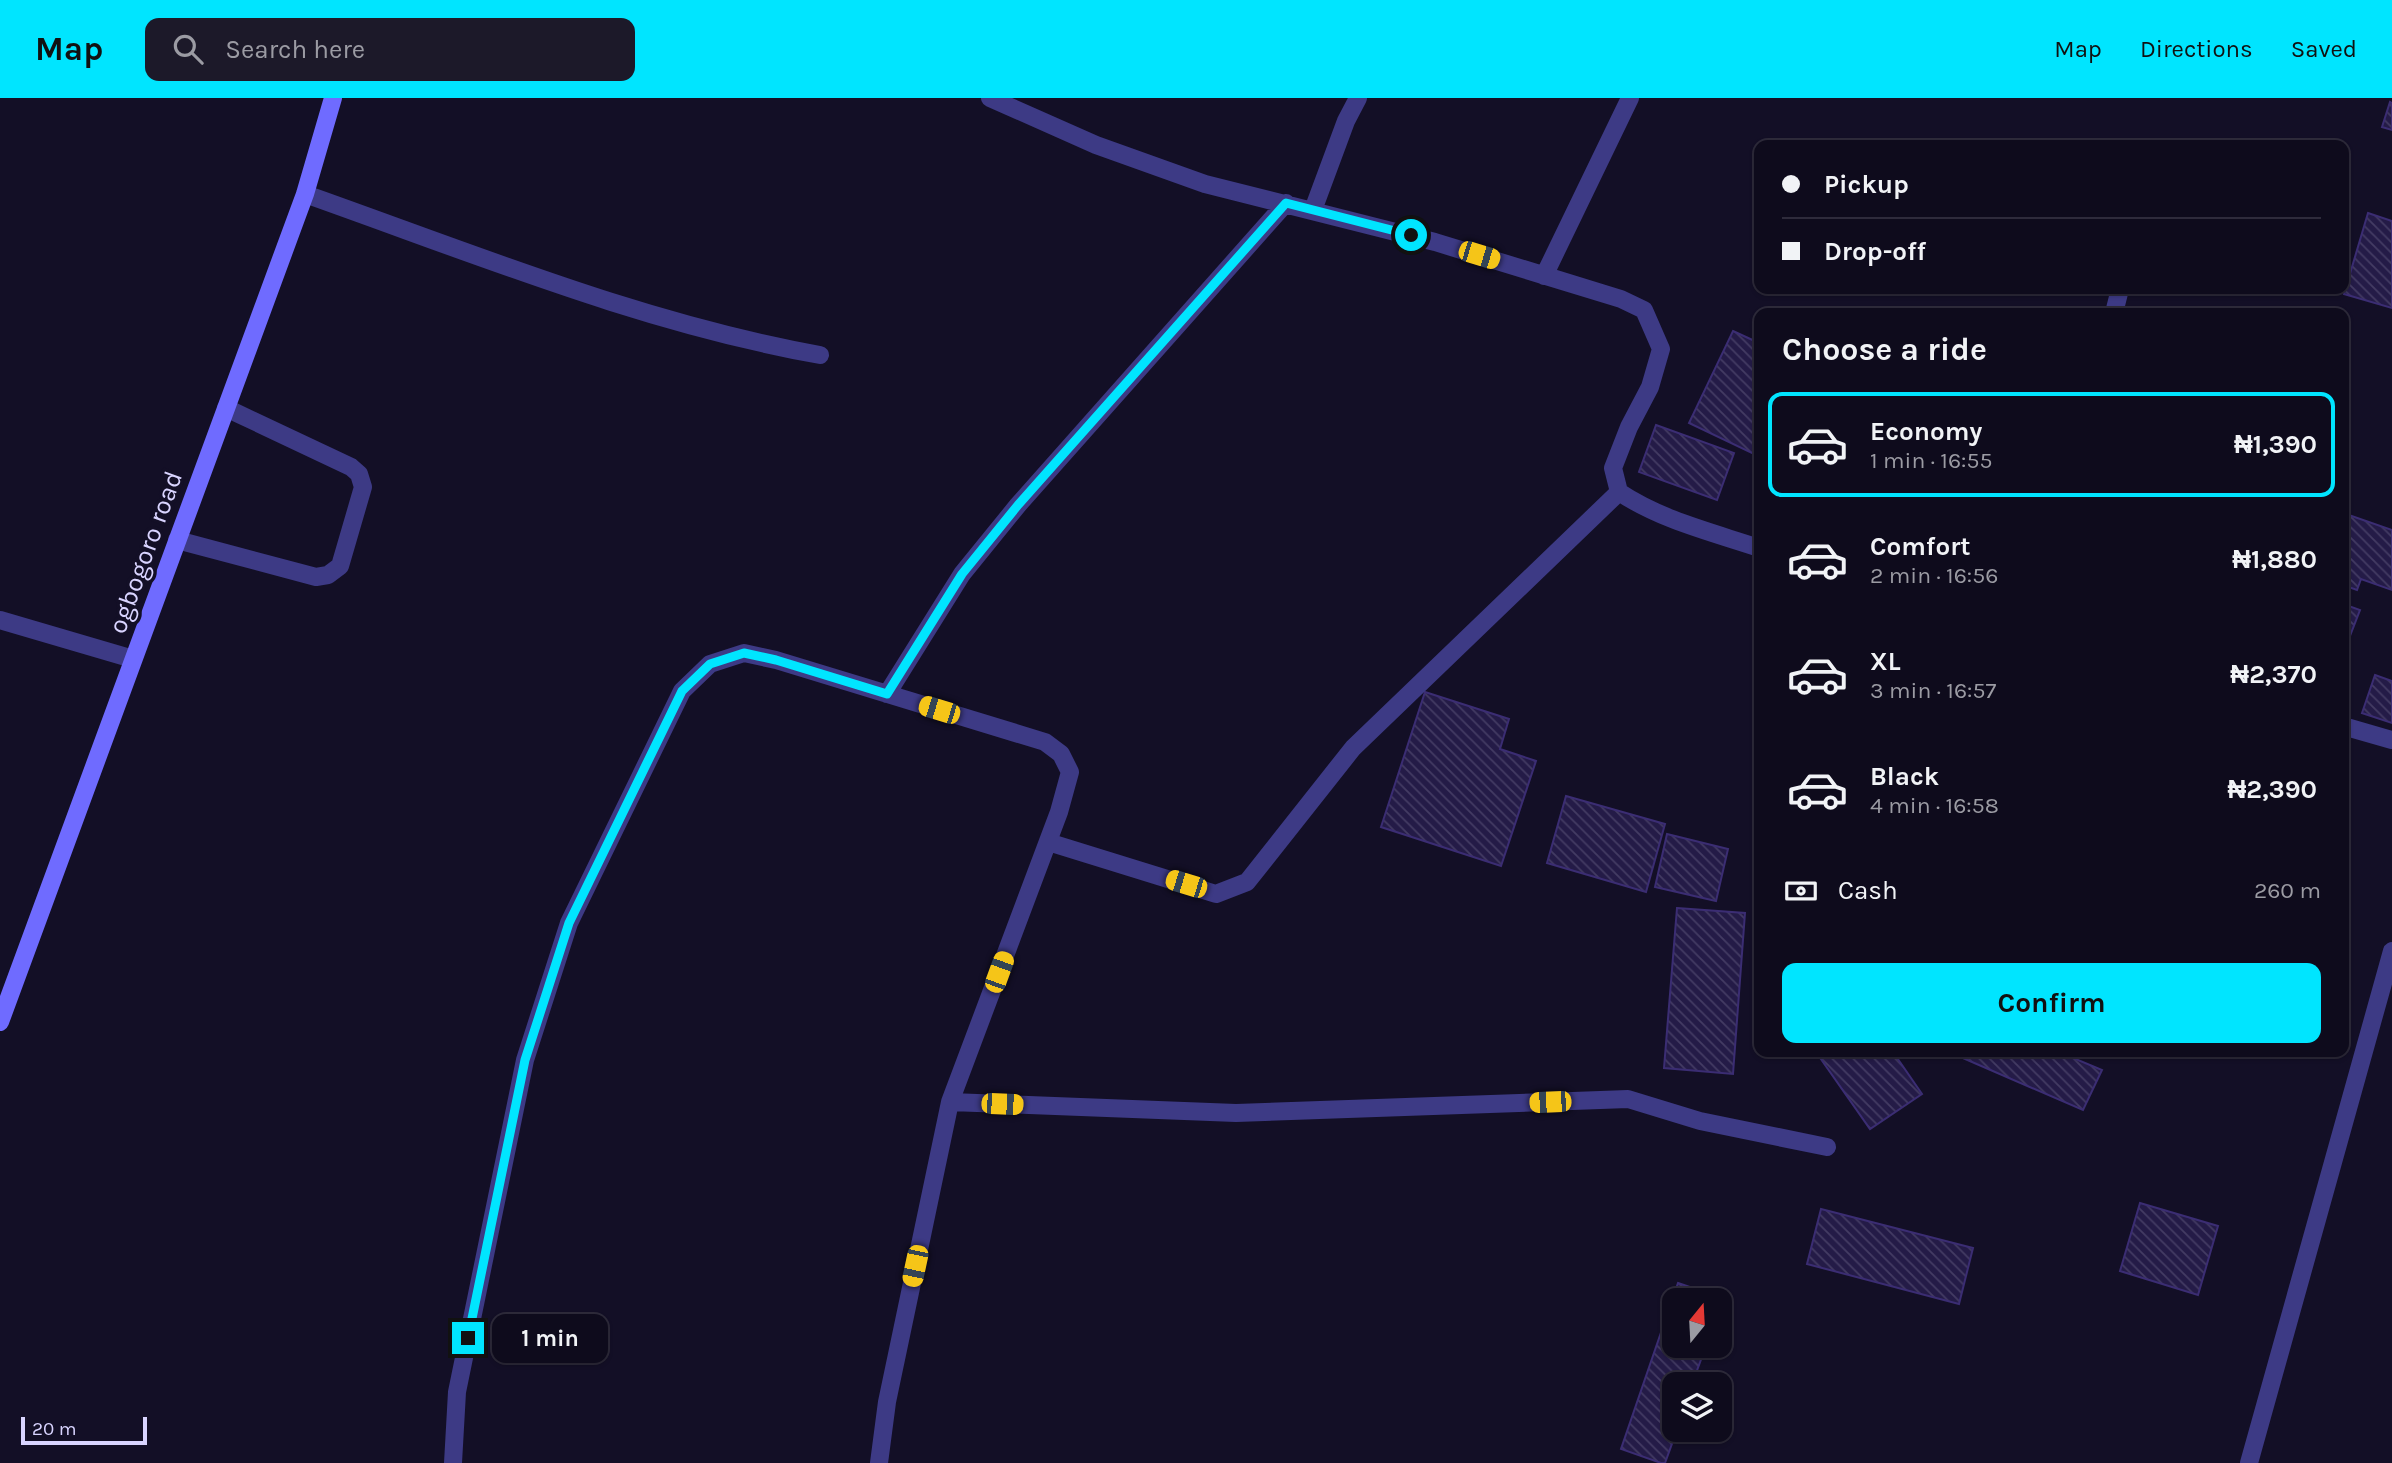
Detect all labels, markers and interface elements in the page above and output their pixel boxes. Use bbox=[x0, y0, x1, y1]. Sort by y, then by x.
search box bbox=[145, 18, 635, 81]
text: Map bbox=[35, 30, 103, 68]
icon: search bbox=[169, 30, 207, 68]
text: Search here bbox=[225, 34, 365, 65]
text: Map bbox=[2054, 35, 2102, 63]
text: Directions bbox=[2140, 35, 2253, 63]
text: Saved bbox=[2291, 35, 2357, 63]
text: Pickup bbox=[1824, 169, 1909, 200]
route start bbox=[1395, 219, 1427, 251]
text: Drop-off bbox=[1824, 236, 1926, 267]
car bbox=[1456, 239, 1503, 271]
text: Choose a ride bbox=[1782, 331, 1987, 368]
icon: car bbox=[1786, 413, 1849, 476]
text: Economy bbox=[1870, 416, 1982, 447]
text: ₦1,390 bbox=[2234, 429, 2317, 460]
text: 1 min · 16:55 bbox=[1870, 447, 1992, 474]
street label: ogbogoro road bbox=[102, 467, 189, 638]
icon: car bbox=[1786, 528, 1849, 591]
text: Comfort bbox=[1870, 531, 1971, 562]
text: ₦1,880 bbox=[2232, 544, 2317, 575]
text: 2 min · 16:56 bbox=[1870, 562, 1998, 589]
icon: car bbox=[1786, 643, 1849, 706]
text: XL bbox=[1870, 646, 1901, 677]
text: ₦2,370 bbox=[2230, 659, 2317, 690]
text: 3 min · 16:57 bbox=[1870, 677, 1996, 704]
car bbox=[916, 694, 963, 726]
icon: car bbox=[1786, 758, 1849, 821]
text: Black bbox=[1870, 761, 1939, 792]
text: ₦2,390 bbox=[2227, 774, 2317, 805]
text: 4 min · 16:58 bbox=[1870, 792, 1999, 819]
car bbox=[1163, 868, 1210, 900]
icon: cash bbox=[1782, 872, 1820, 910]
text: Cash bbox=[1838, 875, 1898, 906]
text: 260 m bbox=[2254, 877, 2321, 904]
car bbox=[982, 949, 1017, 995]
button: Confirm bbox=[1782, 963, 2321, 1043]
car bbox=[1529, 1091, 1572, 1113]
car bbox=[981, 1093, 1024, 1115]
car bbox=[901, 1243, 930, 1289]
north arrow bbox=[1662, 1288, 1732, 1358]
map controls bbox=[1662, 1288, 1732, 1442]
callout: 1 min bbox=[492, 1314, 608, 1362]
route end bbox=[452, 1322, 484, 1354]
text: 1 min bbox=[521, 1325, 579, 1352]
button: layers bbox=[1662, 1372, 1732, 1442]
scale bar bbox=[21, 1414, 147, 1446]
text: 20 m bbox=[32, 1418, 77, 1440]

